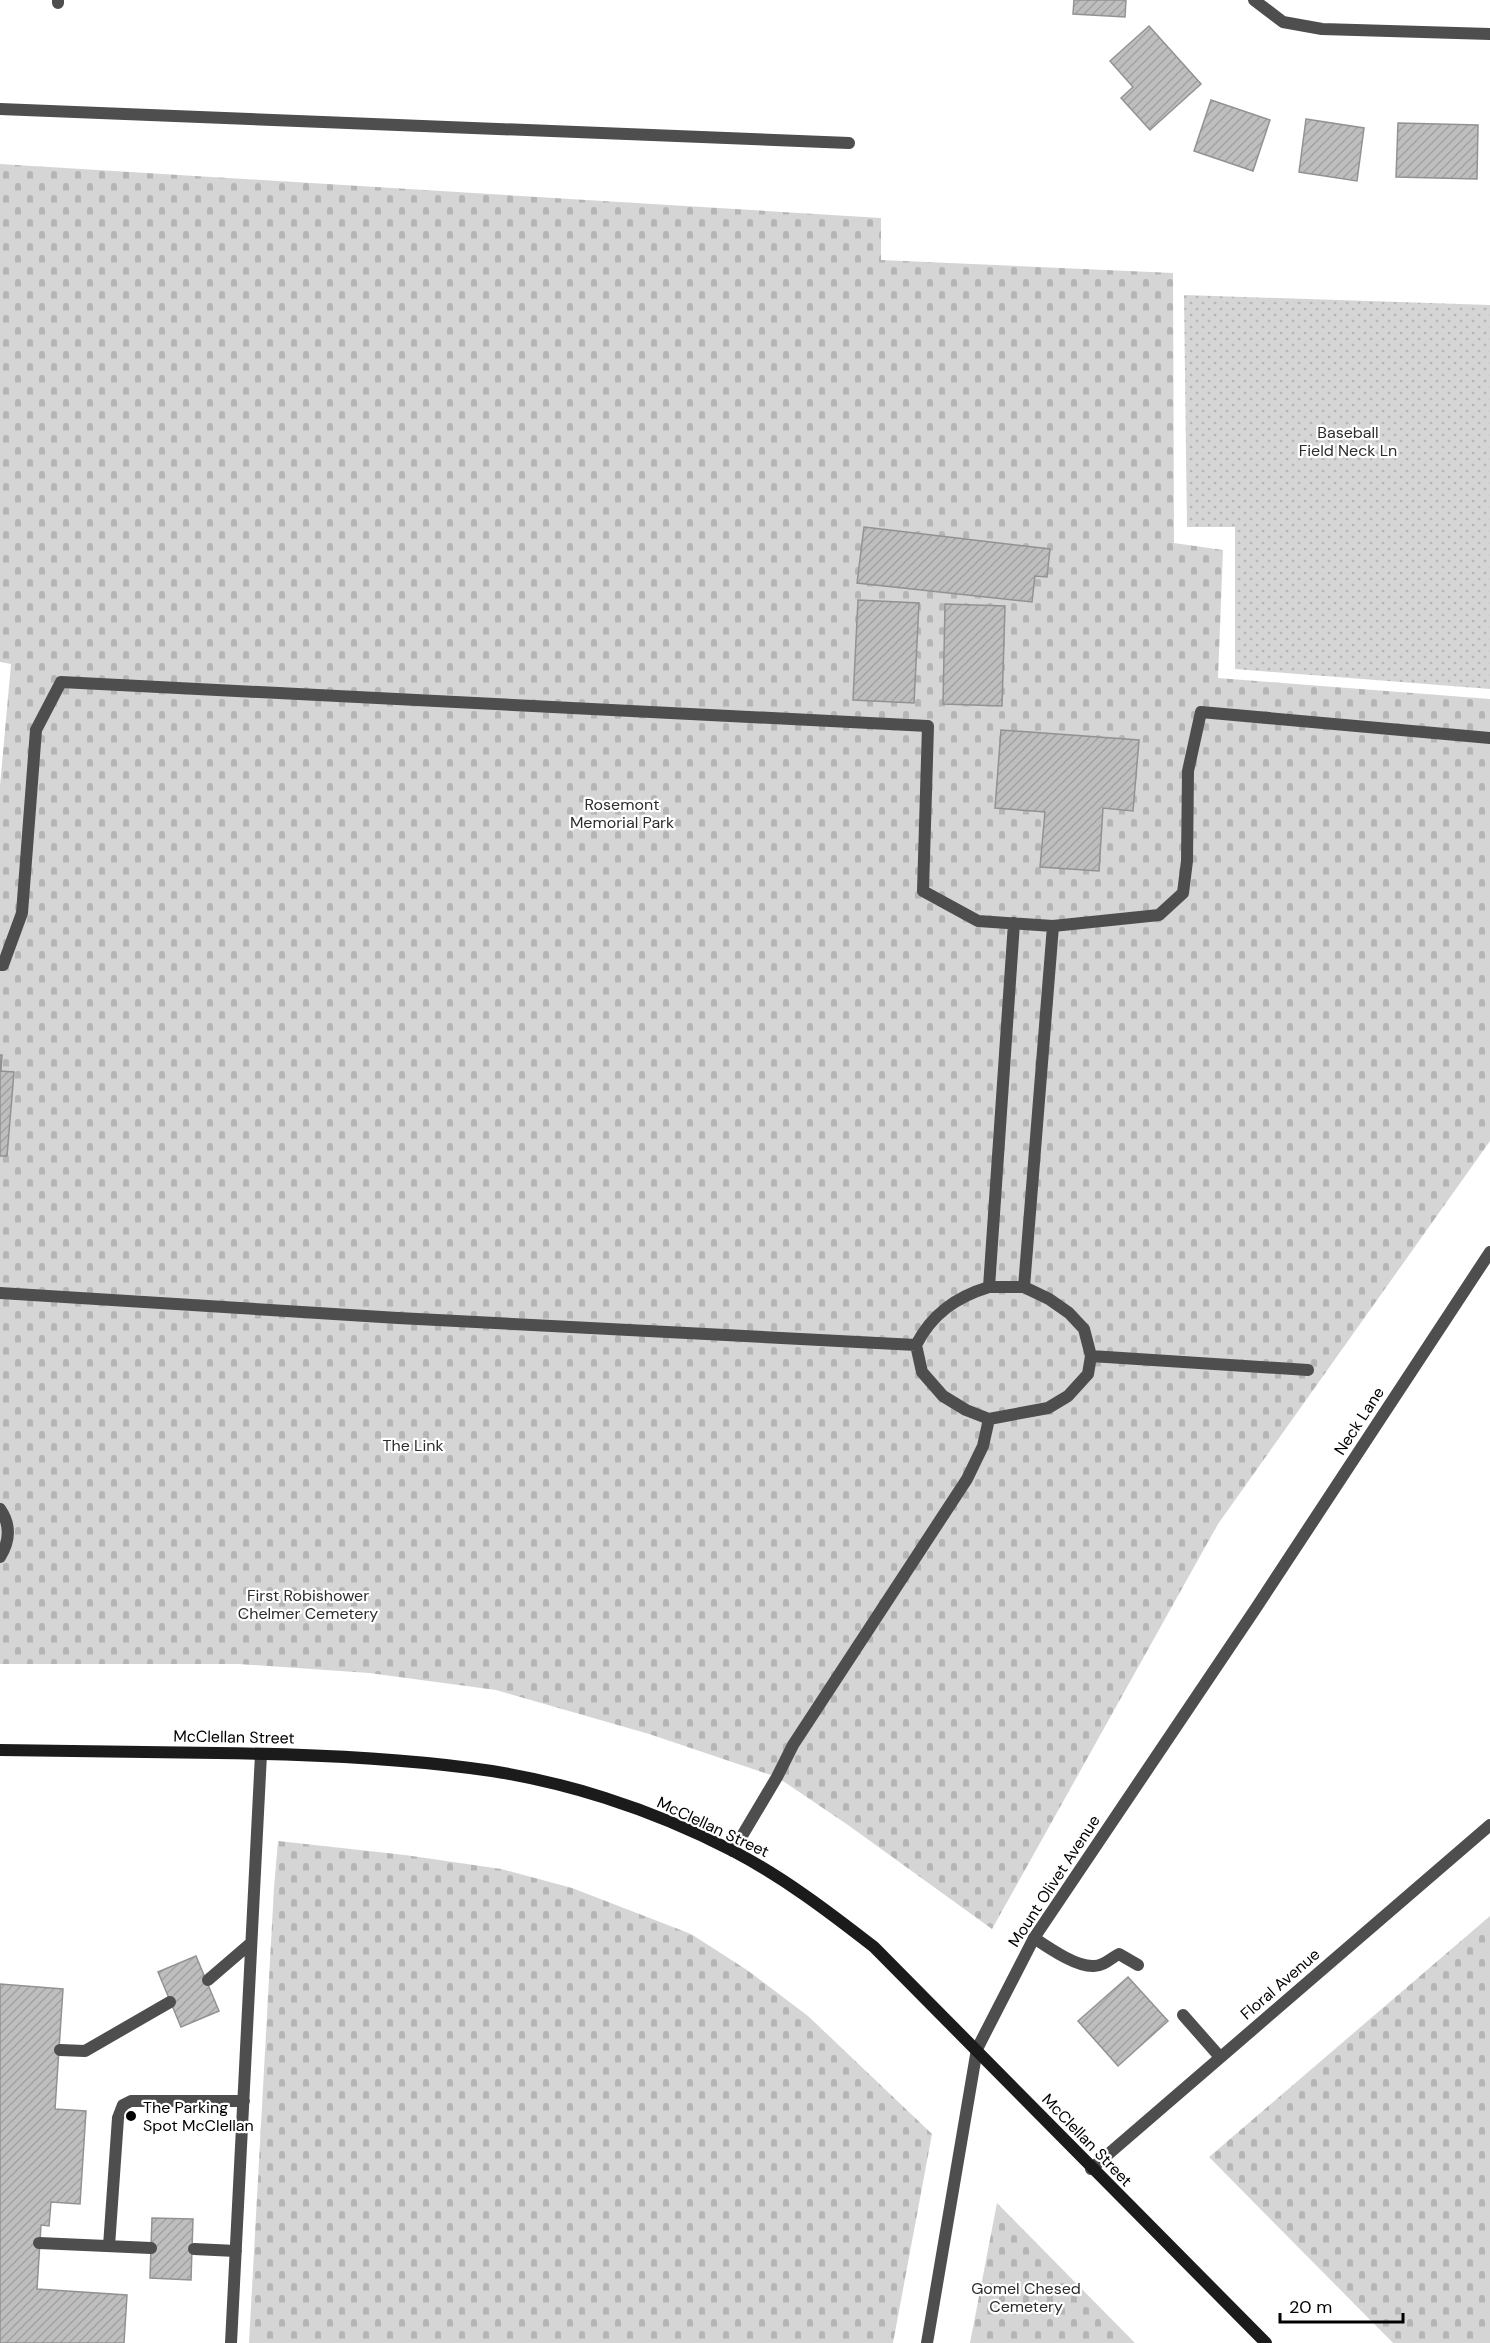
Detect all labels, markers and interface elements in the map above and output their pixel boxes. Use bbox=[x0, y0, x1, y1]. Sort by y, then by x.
park label: Baseball Field Neck Ln bbox=[1299, 422, 1397, 461]
park label: Rosemont Memorial Park bbox=[570, 794, 674, 833]
street label: Neck Lane bbox=[1329, 1383, 1389, 1459]
park label: The Link bbox=[382, 1435, 444, 1456]
park label: First Robishower Chelmer Cemetery bbox=[238, 1585, 378, 1624]
street label: McClellan Street bbox=[173, 1725, 295, 1749]
street label: McClellan Street bbox=[654, 1792, 772, 1862]
street label: Mount Olivet Avenue bbox=[1003, 1811, 1105, 1951]
street label: Floral Avenue bbox=[1236, 1944, 1324, 2024]
street label: McClellan Street bbox=[1037, 2089, 1137, 2191]
place label: The Parking Spot McClellan bbox=[143, 2097, 254, 2136]
marker: The Parking Spot McClellan bbox=[124, 2109, 138, 2123]
park label: Gomel Chesed Cemetery bbox=[971, 2278, 1081, 2317]
scale bar bbox=[1280, 2286, 1403, 2324]
text: 20 m bbox=[1289, 2295, 1332, 2319]

